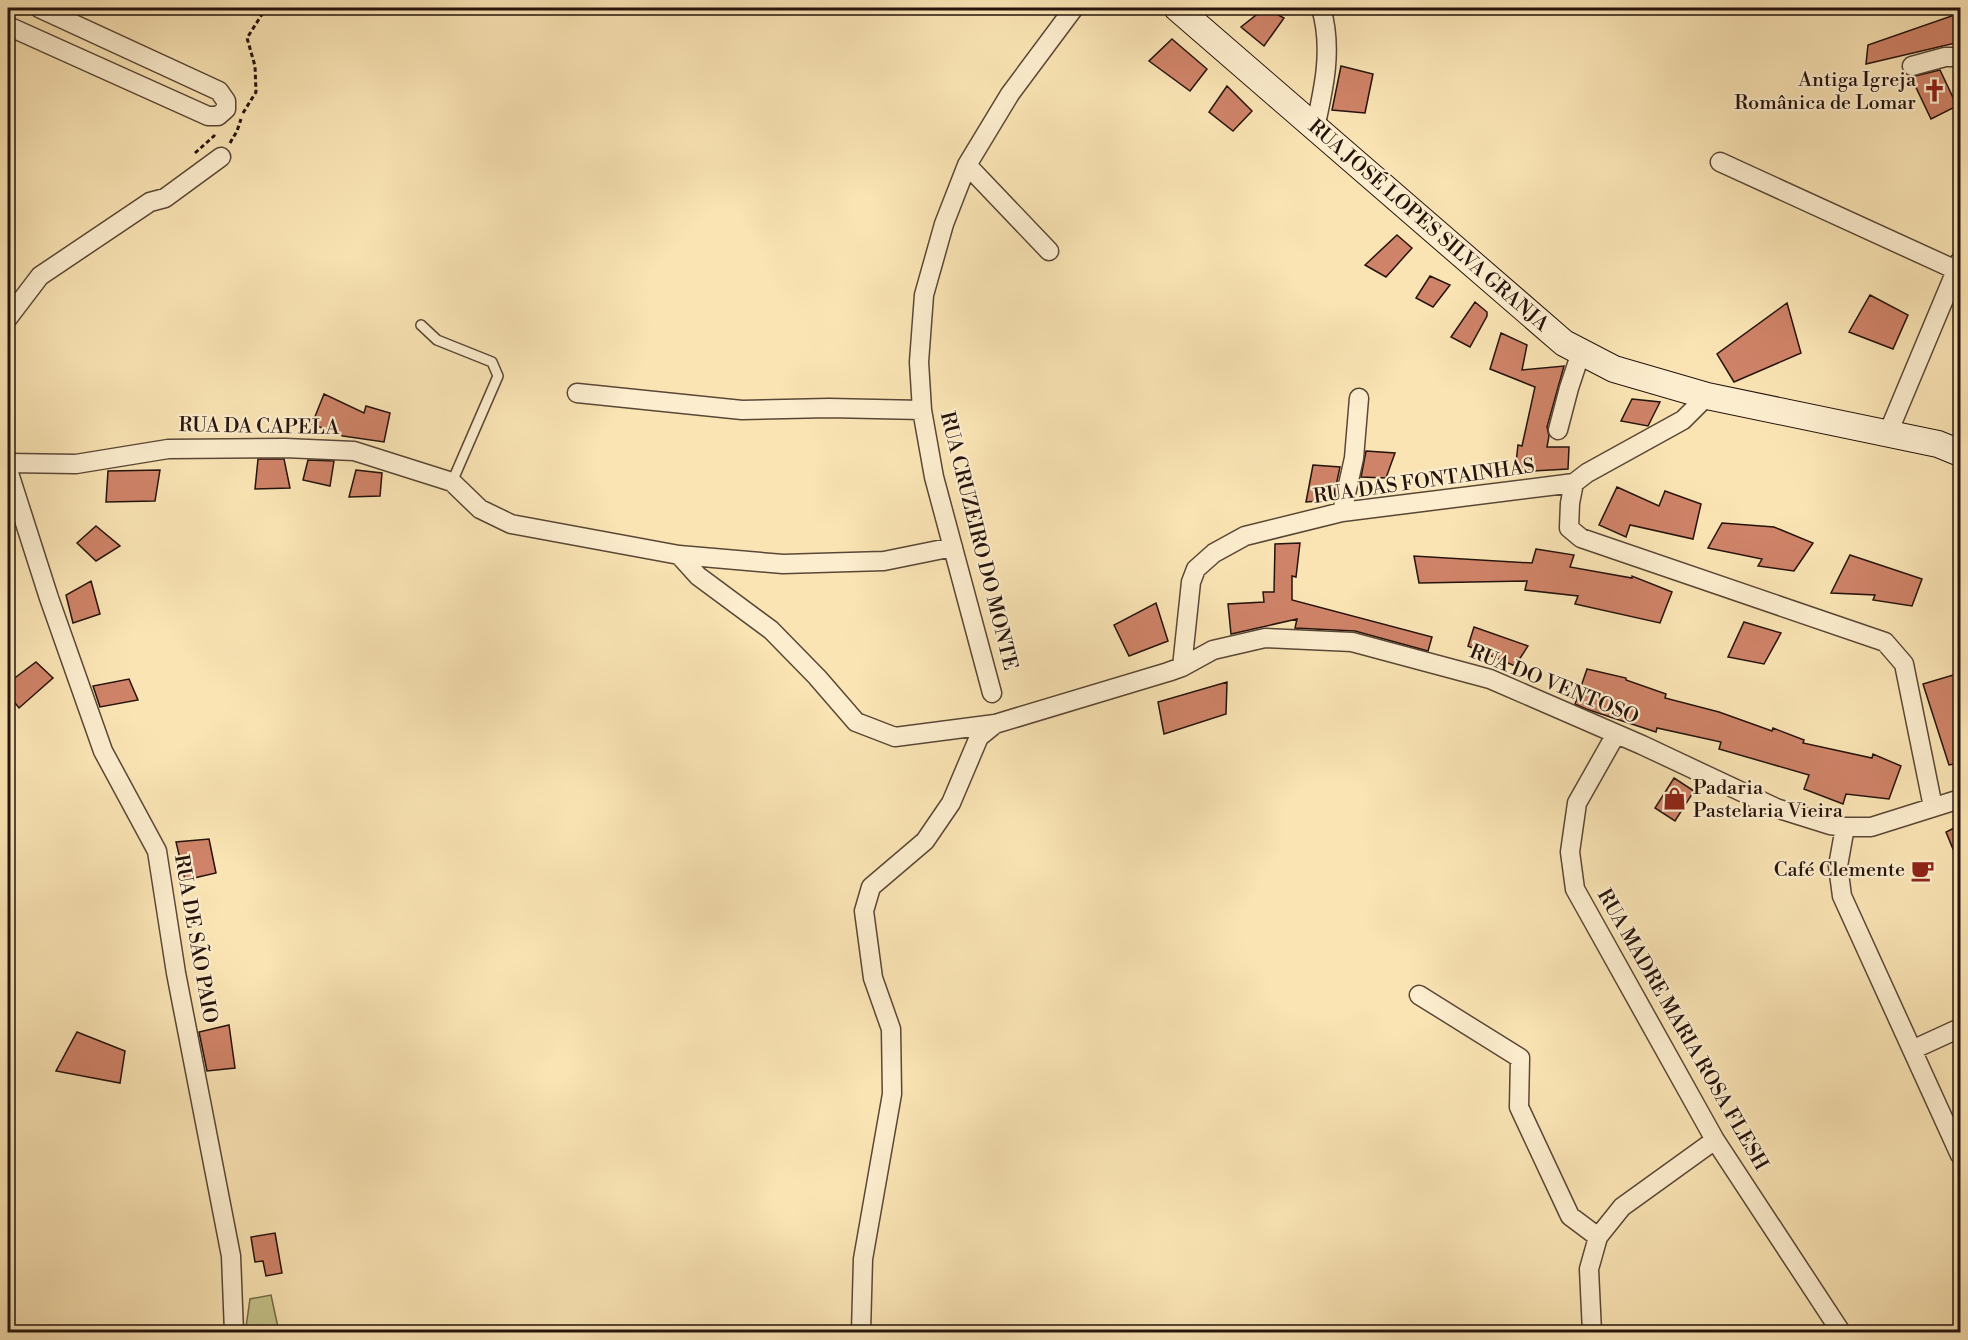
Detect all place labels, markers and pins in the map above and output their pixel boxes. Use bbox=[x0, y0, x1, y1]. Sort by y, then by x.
place label: Antiga Igreja Românica de Lomar bbox=[1734, 68, 1917, 116]
church icon: Antiga Igreja Românica de Lomar bbox=[1921, 78, 1947, 104]
place label: Padaria Pastelaria Vieira bbox=[1693, 776, 1844, 824]
shop icon: Padaria Pastelaria Vieira bbox=[1662, 786, 1688, 812]
cafe icon: Café Clemente bbox=[1910, 857, 1936, 883]
place label: Café Clemente bbox=[1774, 858, 1905, 883]

